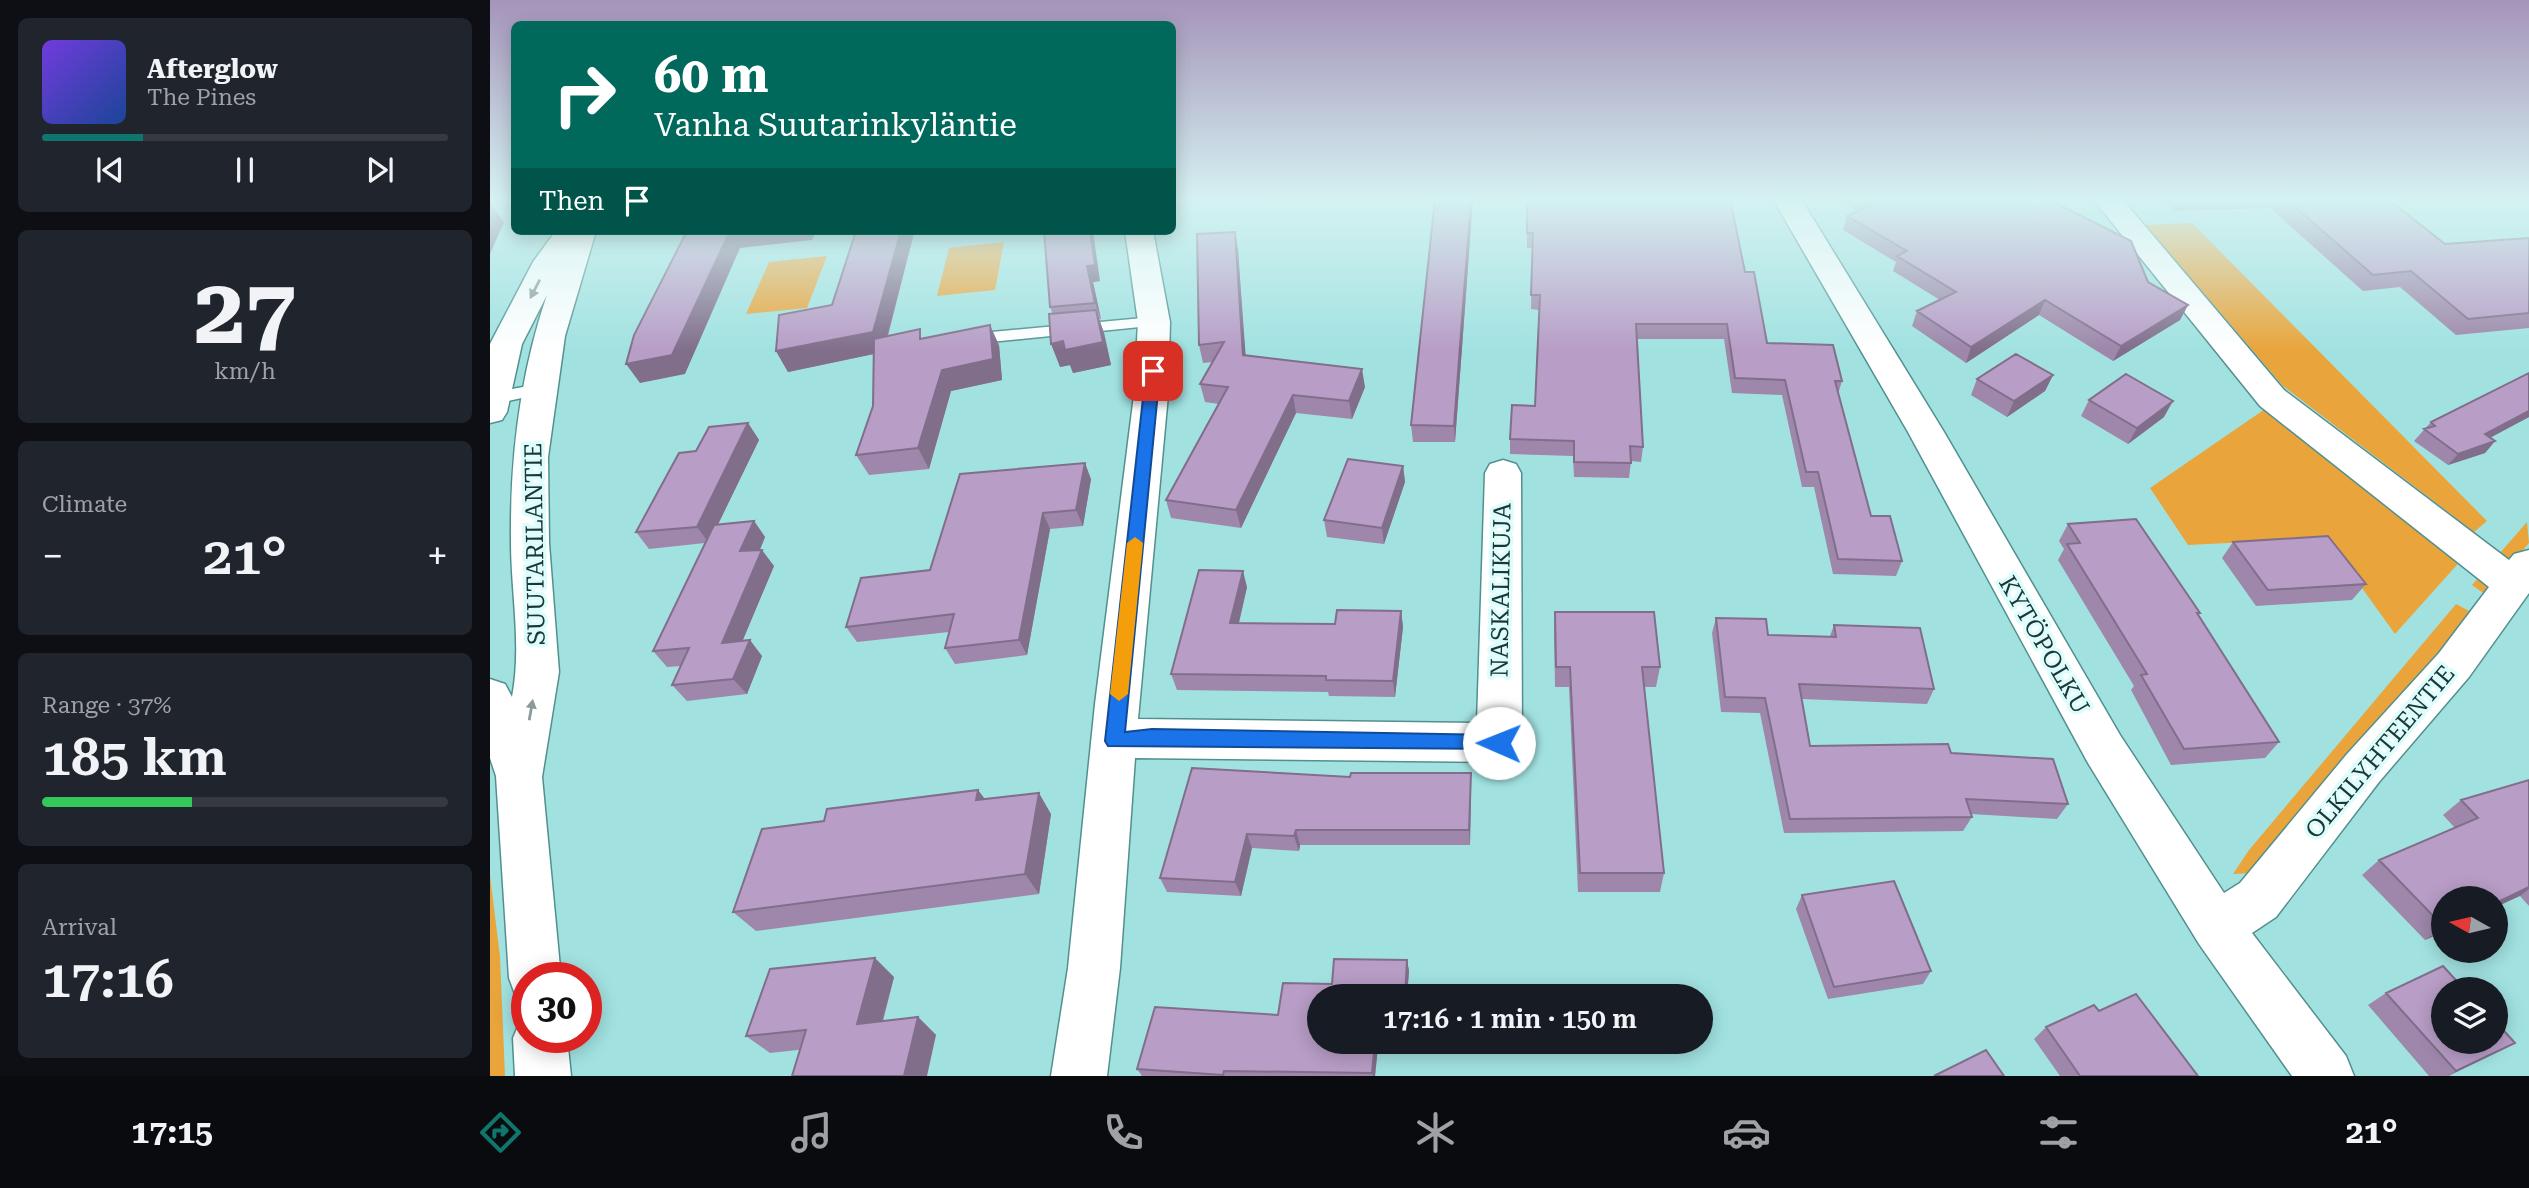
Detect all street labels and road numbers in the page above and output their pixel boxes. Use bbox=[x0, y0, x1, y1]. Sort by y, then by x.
street label: SUUTARILANTIE bbox=[519, 443, 551, 645]
street label: NASKALIKUJA bbox=[1485, 502, 1517, 677]
street label: KYTÖPOLKU bbox=[1993, 570, 2096, 719]
street label: OLKILYHTEENTIE bbox=[2300, 660, 2460, 844]

